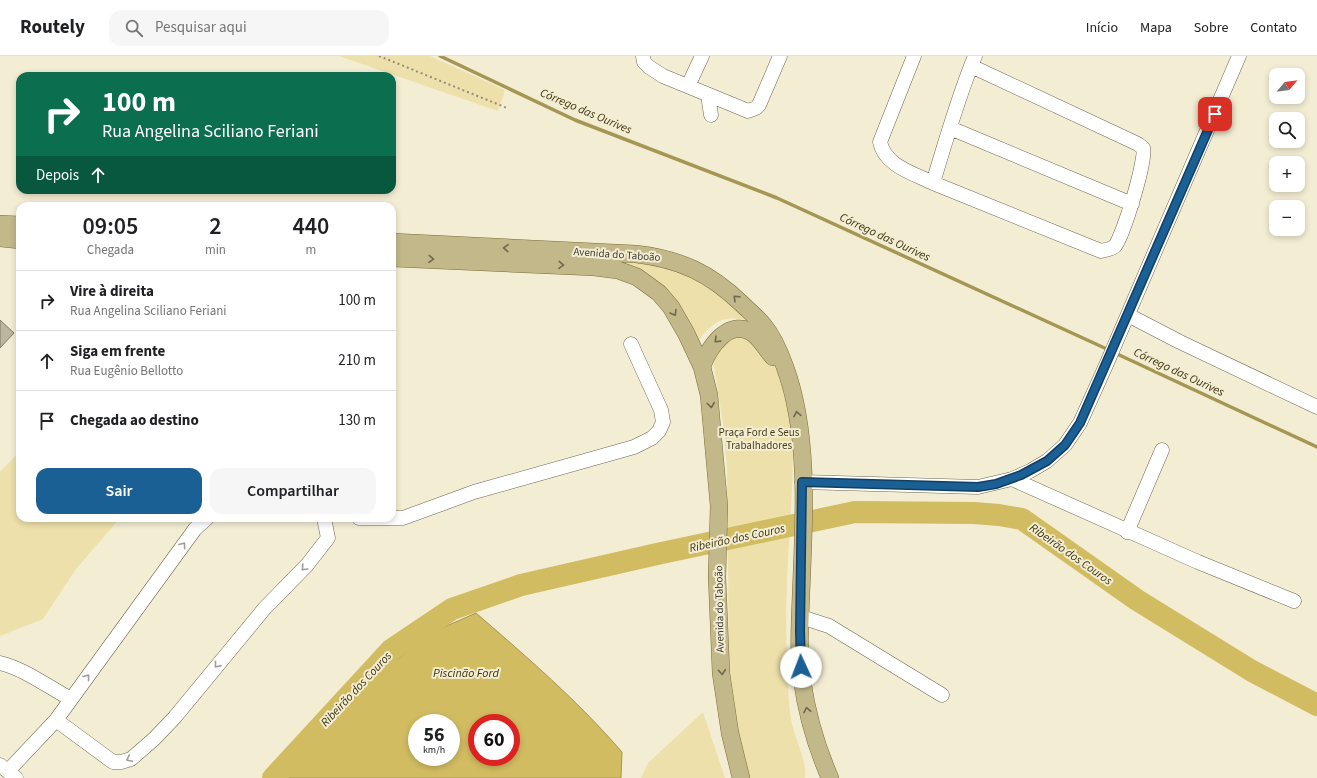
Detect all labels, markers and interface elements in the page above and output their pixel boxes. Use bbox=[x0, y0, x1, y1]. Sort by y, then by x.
search box bbox=[109, 10, 389, 46]
text: Routely bbox=[20, 14, 85, 41]
icon: search bbox=[123, 17, 145, 39]
text: Pesquisar aqui bbox=[155, 17, 247, 38]
text: Início bbox=[1086, 18, 1118, 38]
text: Mapa bbox=[1140, 18, 1172, 38]
text: Sobre bbox=[1194, 18, 1228, 38]
text: Contato bbox=[1250, 18, 1297, 38]
north arrow bbox=[1269, 68, 1305, 104]
map controls bbox=[1269, 68, 1305, 236]
text: 100 m bbox=[102, 82, 176, 122]
water label: Córrego das Ourives bbox=[537, 84, 635, 139]
icon: right bbox=[36, 88, 88, 140]
pin bbox=[1198, 97, 1232, 131]
icon: arrive bbox=[1204, 103, 1226, 125]
button: search bbox=[1269, 112, 1305, 148]
text: Rua Angelina Sciliano Feriani bbox=[102, 119, 319, 144]
button: + bbox=[1269, 156, 1305, 192]
icon: ahead bbox=[87, 164, 109, 186]
text: Depois bbox=[36, 165, 79, 186]
button: − bbox=[1269, 200, 1305, 236]
text: 09:05 bbox=[83, 209, 138, 244]
text: 2 bbox=[209, 209, 222, 244]
text: 440 bbox=[293, 209, 329, 244]
water label: Córrego das Ourives bbox=[837, 209, 933, 266]
text: Chegada bbox=[87, 241, 134, 259]
text: min bbox=[205, 241, 226, 259]
text: m bbox=[306, 241, 316, 259]
one-way arrow bbox=[503, 243, 509, 252]
street label: Avenida do Taboão bbox=[573, 244, 661, 265]
one-way arrow bbox=[428, 255, 434, 264]
one-way arrow bbox=[558, 261, 564, 269]
text: Vire à direita bbox=[70, 281, 154, 302]
icon: right bbox=[36, 290, 58, 312]
text: 100 m bbox=[338, 290, 376, 311]
one-way arrow bbox=[733, 295, 741, 303]
text: Rua Angelina Sciliano Feriani bbox=[70, 302, 227, 320]
one-way arrow bbox=[670, 309, 677, 316]
one-way arrow bbox=[714, 335, 722, 343]
text: Siga em frente bbox=[70, 341, 165, 362]
water label: Córrego das Ourives bbox=[1131, 344, 1227, 401]
icon: ahead bbox=[36, 350, 58, 372]
text: 210 m bbox=[338, 350, 376, 371]
text: Rua Eugênio Bellotto bbox=[70, 362, 183, 380]
one-way arrow bbox=[706, 402, 715, 408]
icon: arrive bbox=[36, 410, 58, 432]
text: Chegada ao destino bbox=[70, 410, 199, 431]
text: 130 m bbox=[338, 410, 376, 431]
one-way arrow bbox=[794, 411, 802, 417]
park label: Praça Ford e Seus Trabalhadores bbox=[719, 425, 800, 453]
button: Sair bbox=[36, 468, 202, 514]
button: Compartilhar bbox=[210, 468, 376, 514]
water label: Ribeirão dos Couros bbox=[688, 520, 787, 557]
water label: Ribeirão dos Couros bbox=[1026, 520, 1116, 589]
one-way arrow bbox=[178, 543, 185, 550]
one-way arrow bbox=[301, 563, 309, 571]
street label: Avenida do Taboão bbox=[711, 565, 728, 653]
position arrow bbox=[780, 646, 822, 688]
water label: Ribeirão dos Couros bbox=[317, 648, 396, 731]
one-way arrow bbox=[215, 660, 222, 667]
water label: Piscinão Ford bbox=[433, 665, 499, 682]
one-way arrow bbox=[717, 669, 726, 675]
one-way arrow bbox=[83, 675, 90, 682]
one-way arrow bbox=[804, 706, 812, 713]
speed limit sign: 60 bbox=[468, 714, 520, 766]
text: 56 bbox=[423, 721, 445, 749]
text: km/h bbox=[423, 743, 445, 757]
one-way arrow bbox=[125, 754, 133, 762]

